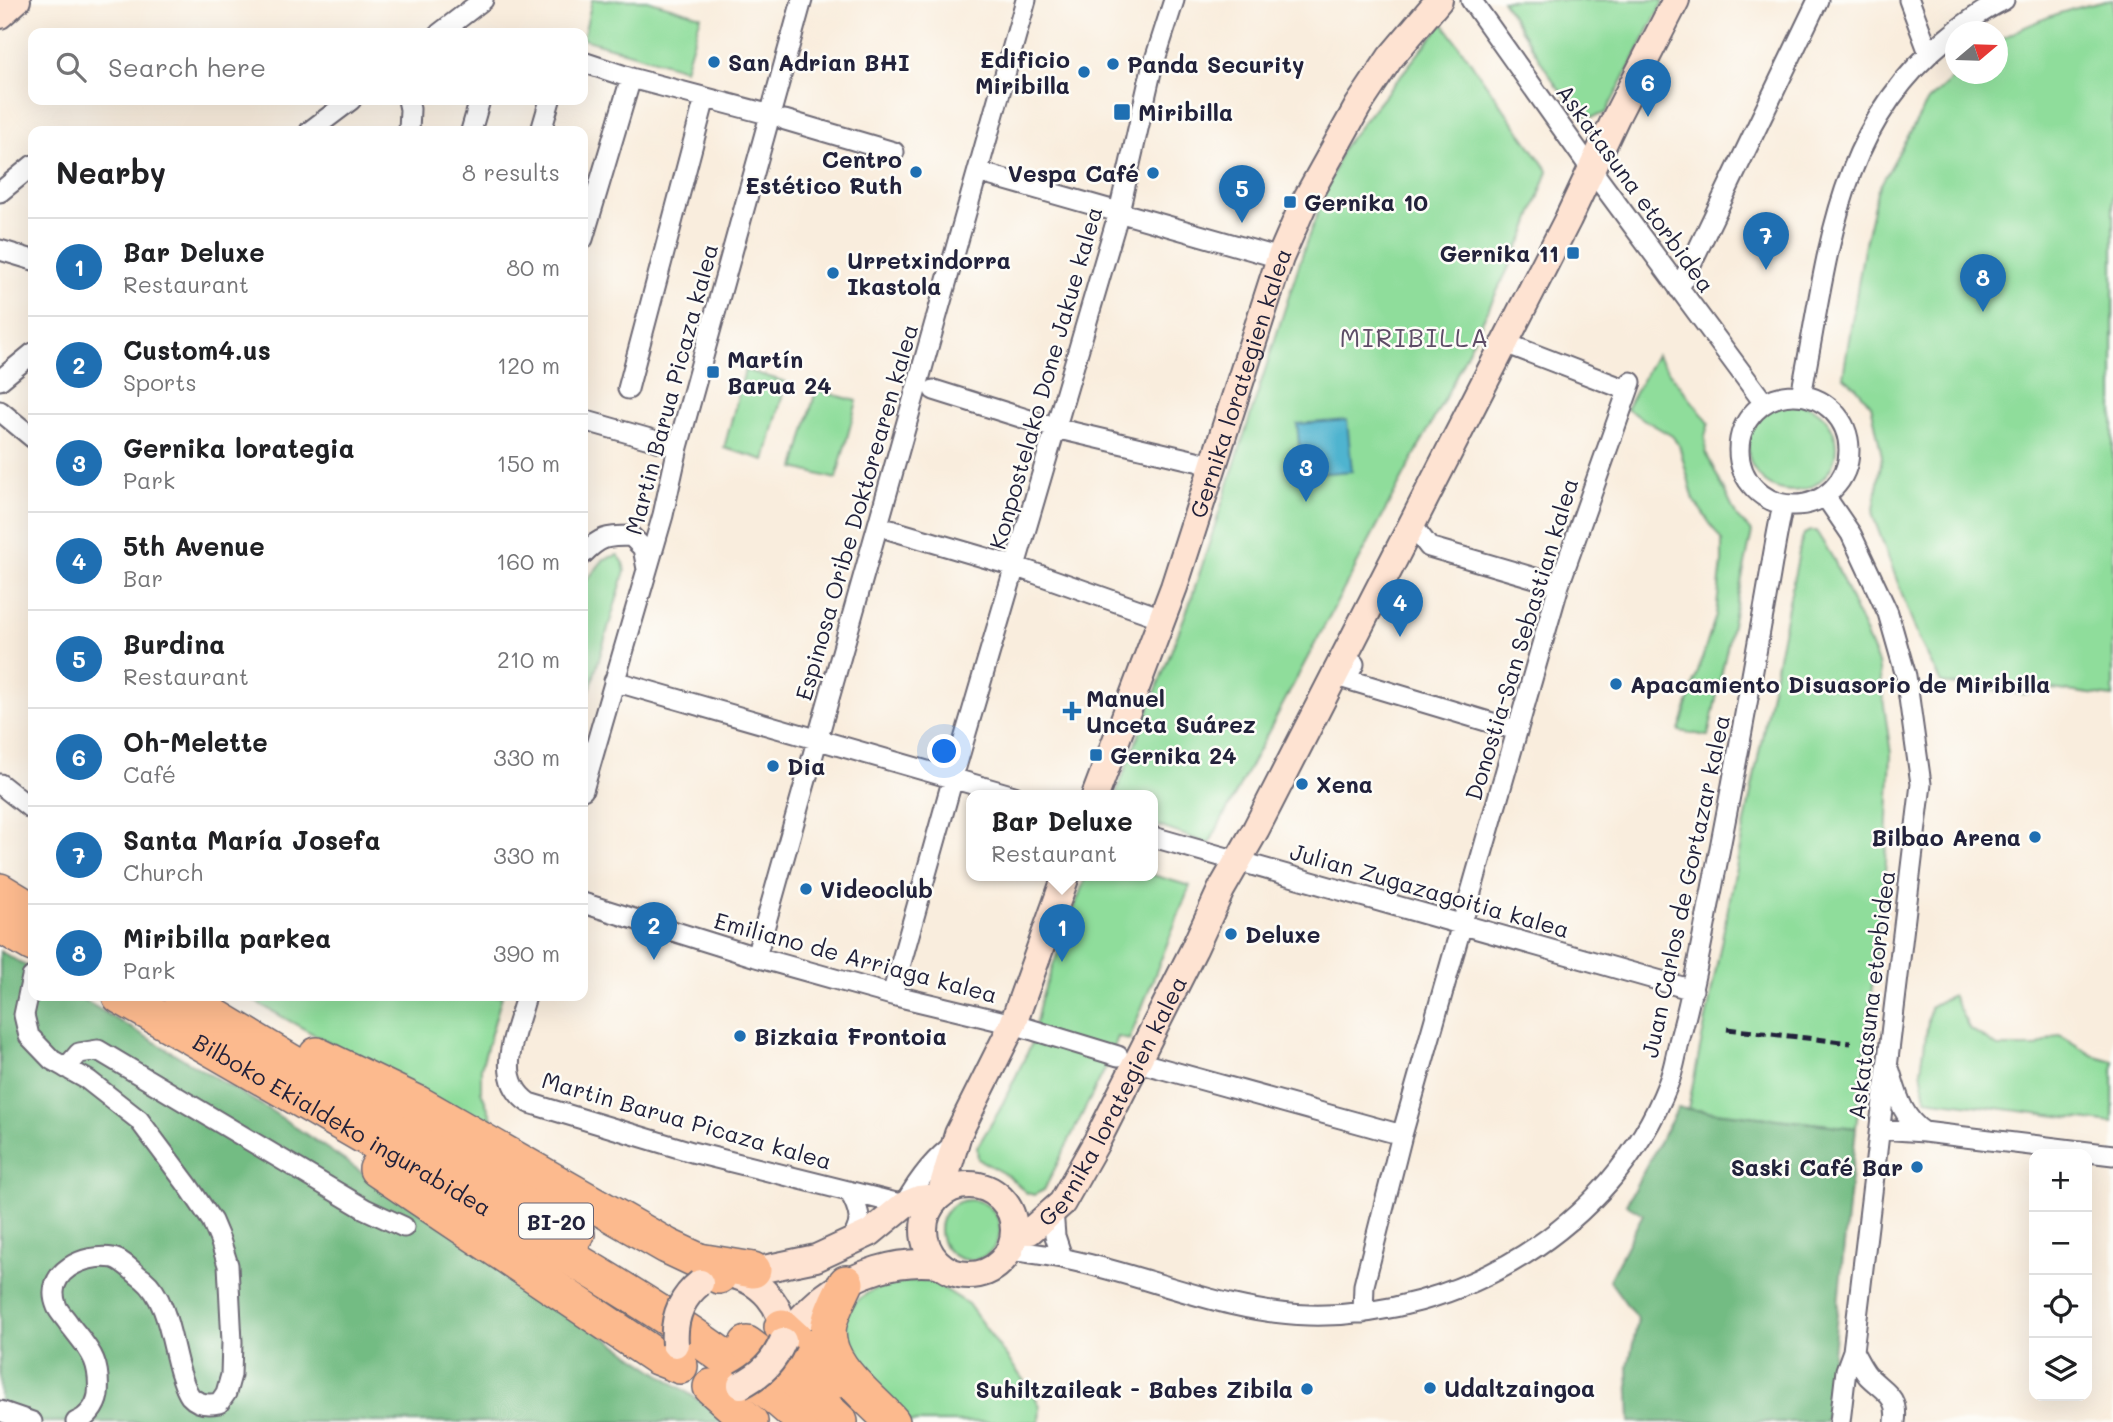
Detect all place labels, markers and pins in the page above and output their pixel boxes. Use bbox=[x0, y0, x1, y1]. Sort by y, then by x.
place label: Edificio Miribilla bbox=[975, 44, 1070, 100]
place label: San Adrian BHI bbox=[728, 47, 910, 77]
place label: Panda Security bbox=[1127, 49, 1304, 79]
marker: San Adrian BHI bbox=[706, 54, 722, 70]
marker: Panda Security bbox=[1105, 56, 1121, 72]
pin: 6 bbox=[1625, 59, 1671, 117]
marker: Edificio Miribilla bbox=[1076, 64, 1092, 80]
place label: Miribilla bbox=[1138, 97, 1233, 127]
marker: Miribilla bbox=[1112, 102, 1132, 122]
place label: Centro Estético Ruth bbox=[745, 144, 902, 200]
place label: Vespa Café bbox=[1008, 158, 1139, 188]
marker: Centro Estético Ruth bbox=[908, 164, 924, 180]
marker: Vespa Café bbox=[1145, 165, 1161, 181]
pin: 5 bbox=[1219, 165, 1265, 223]
place label: Gernika 10 bbox=[1304, 187, 1428, 217]
marker: Gernika 10 bbox=[1282, 194, 1298, 210]
pin: 7 bbox=[1743, 212, 1789, 270]
place label: Gernika 11 bbox=[1439, 238, 1559, 268]
place label: Urretxindorra Ikastola bbox=[847, 245, 1011, 301]
marker: Gernika 11 bbox=[1565, 245, 1581, 261]
pin: 8 bbox=[1960, 254, 2006, 312]
marker: Urretxindorra Ikastola bbox=[825, 265, 841, 281]
place label: Martín Barua 24 bbox=[727, 344, 832, 400]
marker: Martín Barua 24 bbox=[705, 364, 721, 380]
pin: 3 bbox=[1283, 444, 1329, 502]
pin: 4 bbox=[1377, 579, 1423, 637]
place label: Apacamiento Disuasorio de Miribilla bbox=[1630, 669, 2050, 699]
marker: Apacamiento Disuasorio de Miribilla bbox=[1608, 676, 1624, 692]
place label: Manuel Unceta Suárez bbox=[1086, 683, 1256, 739]
marker: Manuel Unceta Suárez bbox=[1064, 703, 1080, 719]
place label: Gernika 24 bbox=[1110, 740, 1237, 770]
marker: Gernika 24 bbox=[1088, 747, 1104, 763]
place label: Dia bbox=[787, 751, 825, 781]
marker: Dia bbox=[765, 758, 781, 774]
place label: Xena bbox=[1316, 769, 1373, 799]
marker: Xena bbox=[1294, 776, 1310, 792]
place label: Bilbao Arena bbox=[1871, 822, 2021, 852]
marker: Bilbao Arena bbox=[2027, 829, 2043, 845]
place label: Videoclub bbox=[820, 874, 933, 904]
marker: Videoclub bbox=[798, 881, 814, 897]
pin: 2 bbox=[631, 902, 677, 960]
pin: 1 bbox=[1039, 904, 1085, 962]
place label: Deluxe bbox=[1245, 919, 1320, 949]
marker: Deluxe bbox=[1223, 926, 1239, 942]
place label: Bizkaia Frontoia bbox=[754, 1021, 947, 1051]
marker: Bizkaia Frontoia bbox=[732, 1028, 748, 1044]
place label: Saski Café Bar bbox=[1731, 1152, 1903, 1182]
marker: Saski Café Bar bbox=[1909, 1159, 1925, 1175]
place label: Udaltzaingoa bbox=[1444, 1373, 1595, 1403]
place label: Suhiltzaileak - Babes Zibila bbox=[976, 1374, 1293, 1404]
marker: Udaltzaingoa bbox=[1422, 1380, 1438, 1396]
marker: Suhiltzaileak - Babes Zibila bbox=[1299, 1381, 1315, 1397]

